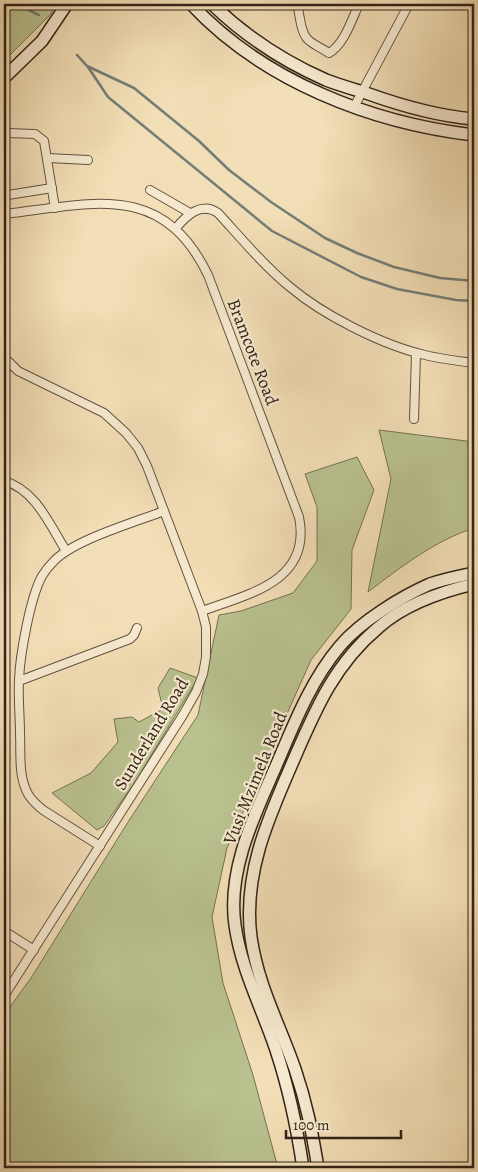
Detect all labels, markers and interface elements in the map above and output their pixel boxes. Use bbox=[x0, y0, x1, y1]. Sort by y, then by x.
street label: Bramcote Road bbox=[222, 295, 284, 409]
street label: Sunderland Road bbox=[108, 673, 194, 795]
street label: Vusi Mzimela Road bbox=[217, 708, 293, 849]
scale bar bbox=[286, 1107, 400, 1139]
text: 100 m bbox=[293, 1115, 330, 1135]

